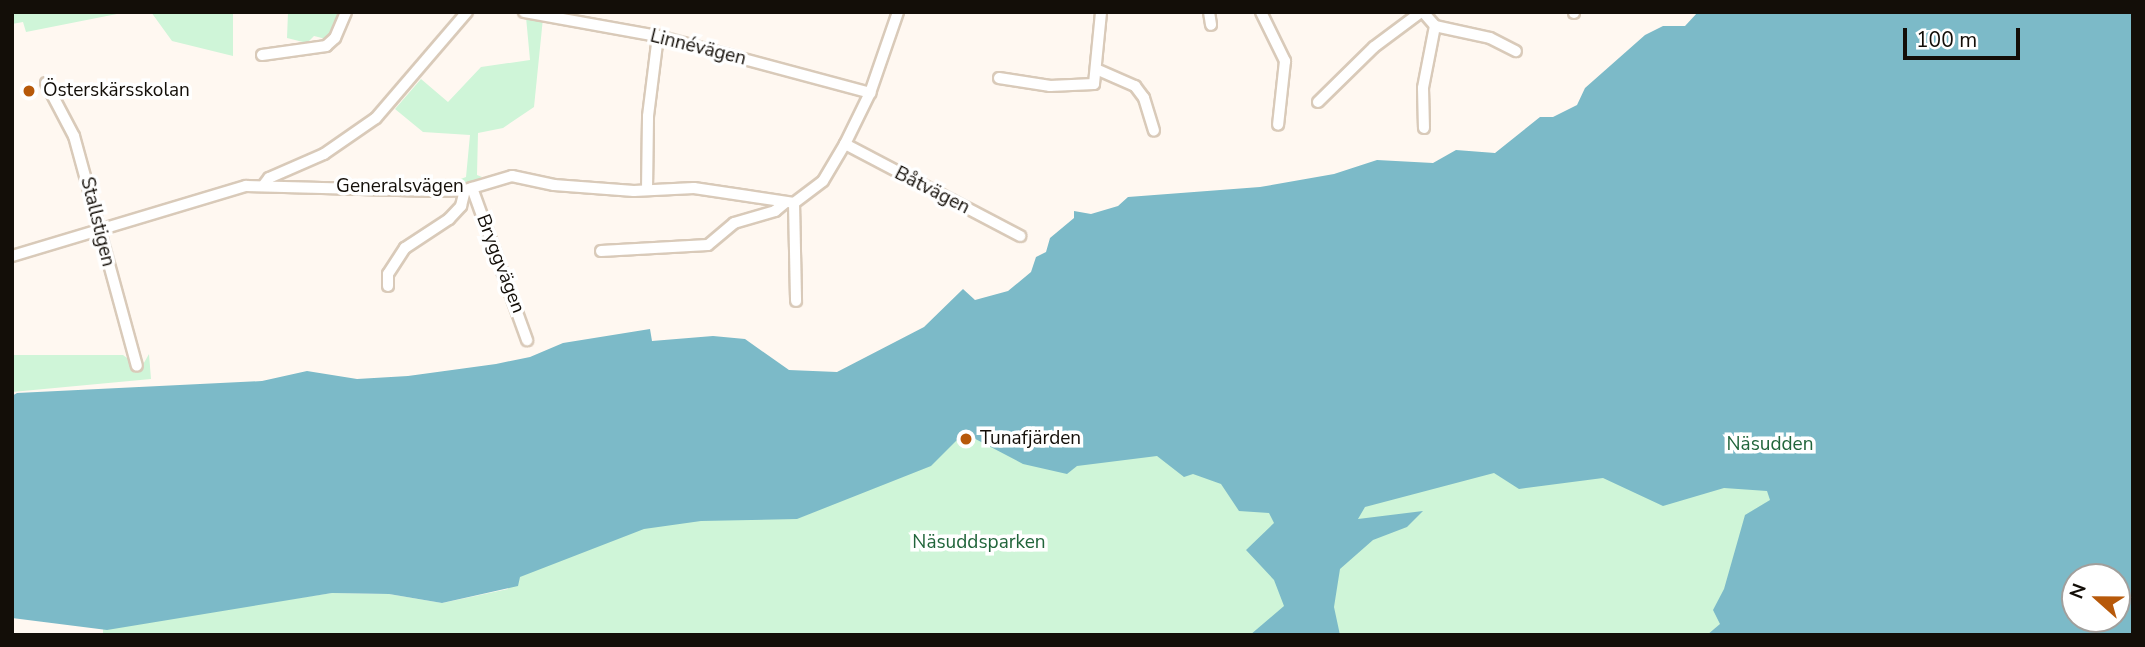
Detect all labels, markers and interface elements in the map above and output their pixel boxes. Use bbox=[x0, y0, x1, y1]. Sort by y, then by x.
scale bar bbox=[1907, 14, 2024, 58]
street label: Linnévägen bbox=[648, 25, 748, 71]
text: 100 m bbox=[1916, 26, 1977, 54]
place label: Österskärsskolan bbox=[43, 80, 190, 102]
marker: Österskärsskolan bbox=[21, 83, 37, 99]
street label: Båtvägen bbox=[891, 162, 973, 220]
street label: Stallstigen bbox=[75, 175, 119, 269]
street label: Generalsvägen bbox=[336, 176, 464, 198]
street label: Bryggvägen bbox=[471, 211, 529, 317]
place label: Tunafjärden bbox=[980, 428, 1081, 450]
marker: Tunafjärden bbox=[958, 431, 974, 447]
park label: Näsudden bbox=[1727, 434, 1813, 456]
park label: Näsuddsparken bbox=[912, 532, 1046, 554]
north arrow bbox=[2061, 563, 2131, 633]
text: N bbox=[2064, 580, 2093, 602]

